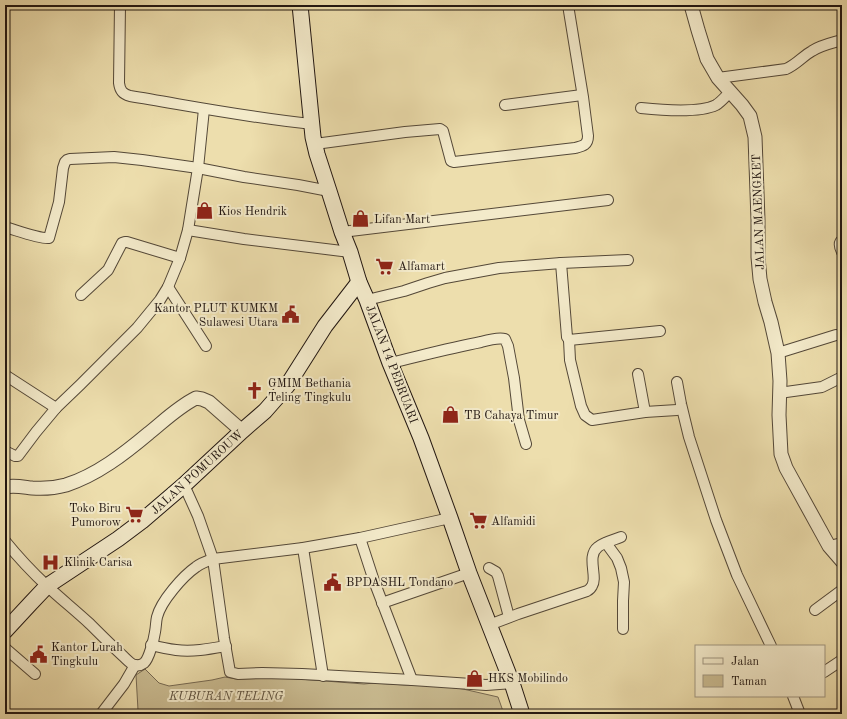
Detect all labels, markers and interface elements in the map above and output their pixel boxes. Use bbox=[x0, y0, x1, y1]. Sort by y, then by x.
street label: JALAN MAENGKET bbox=[751, 154, 767, 270]
shop icon: Kios Hendrik bbox=[195, 201, 215, 221]
place label: Kios Hendrik bbox=[218, 206, 287, 218]
shop icon: Lifan Mart bbox=[351, 209, 371, 229]
place label: Lifan Mart bbox=[374, 214, 430, 226]
supermarket icon: Alfamart bbox=[375, 256, 395, 276]
place label: Alfamart bbox=[398, 261, 445, 273]
place label: Kantor PLUT KUMKM Sulawesi Utara bbox=[154, 303, 278, 329]
street label: JALAN 14 PEBRUARI bbox=[363, 304, 419, 425]
public building icon: Kantor PLUT KUMKM Sulawesi Utara bbox=[281, 305, 301, 325]
place label: GMIM Bethania Teling Tingkulu bbox=[268, 378, 352, 404]
church icon: GMIM Bethania Teling Tingkulu bbox=[245, 380, 265, 400]
shop icon: TB Cahaya Timur bbox=[441, 405, 461, 425]
place label: TB Cahaya Timur bbox=[464, 410, 558, 422]
street label: JALAN POMUROUW bbox=[149, 428, 246, 517]
place label: Toko Biru Pumorow bbox=[69, 503, 122, 529]
supermarket icon: Toko Biru Pumorow bbox=[124, 505, 144, 525]
supermarket icon: Alfamidi bbox=[468, 511, 488, 531]
place label: Alfamidi bbox=[491, 516, 536, 528]
hospital icon: Klinik Carisa bbox=[41, 552, 61, 572]
place label: Klinik Carisa bbox=[64, 557, 132, 569]
public building icon: BPDASHL Tondano bbox=[323, 572, 343, 592]
place label: BPDASHL Tondano bbox=[346, 577, 453, 589]
place label: Kantor Lurah Tingkulu bbox=[51, 642, 123, 668]
public building icon: Kantor Lurah Tingkulu bbox=[28, 644, 48, 664]
legend bbox=[695, 645, 825, 697]
text: Jalan bbox=[731, 656, 760, 668]
shop icon: HKS Mobilindo bbox=[465, 668, 485, 688]
place label: HKS Mobilindo bbox=[488, 673, 568, 685]
text: Taman bbox=[731, 676, 767, 688]
park label: KUBURAN TELING bbox=[168, 691, 283, 703]

